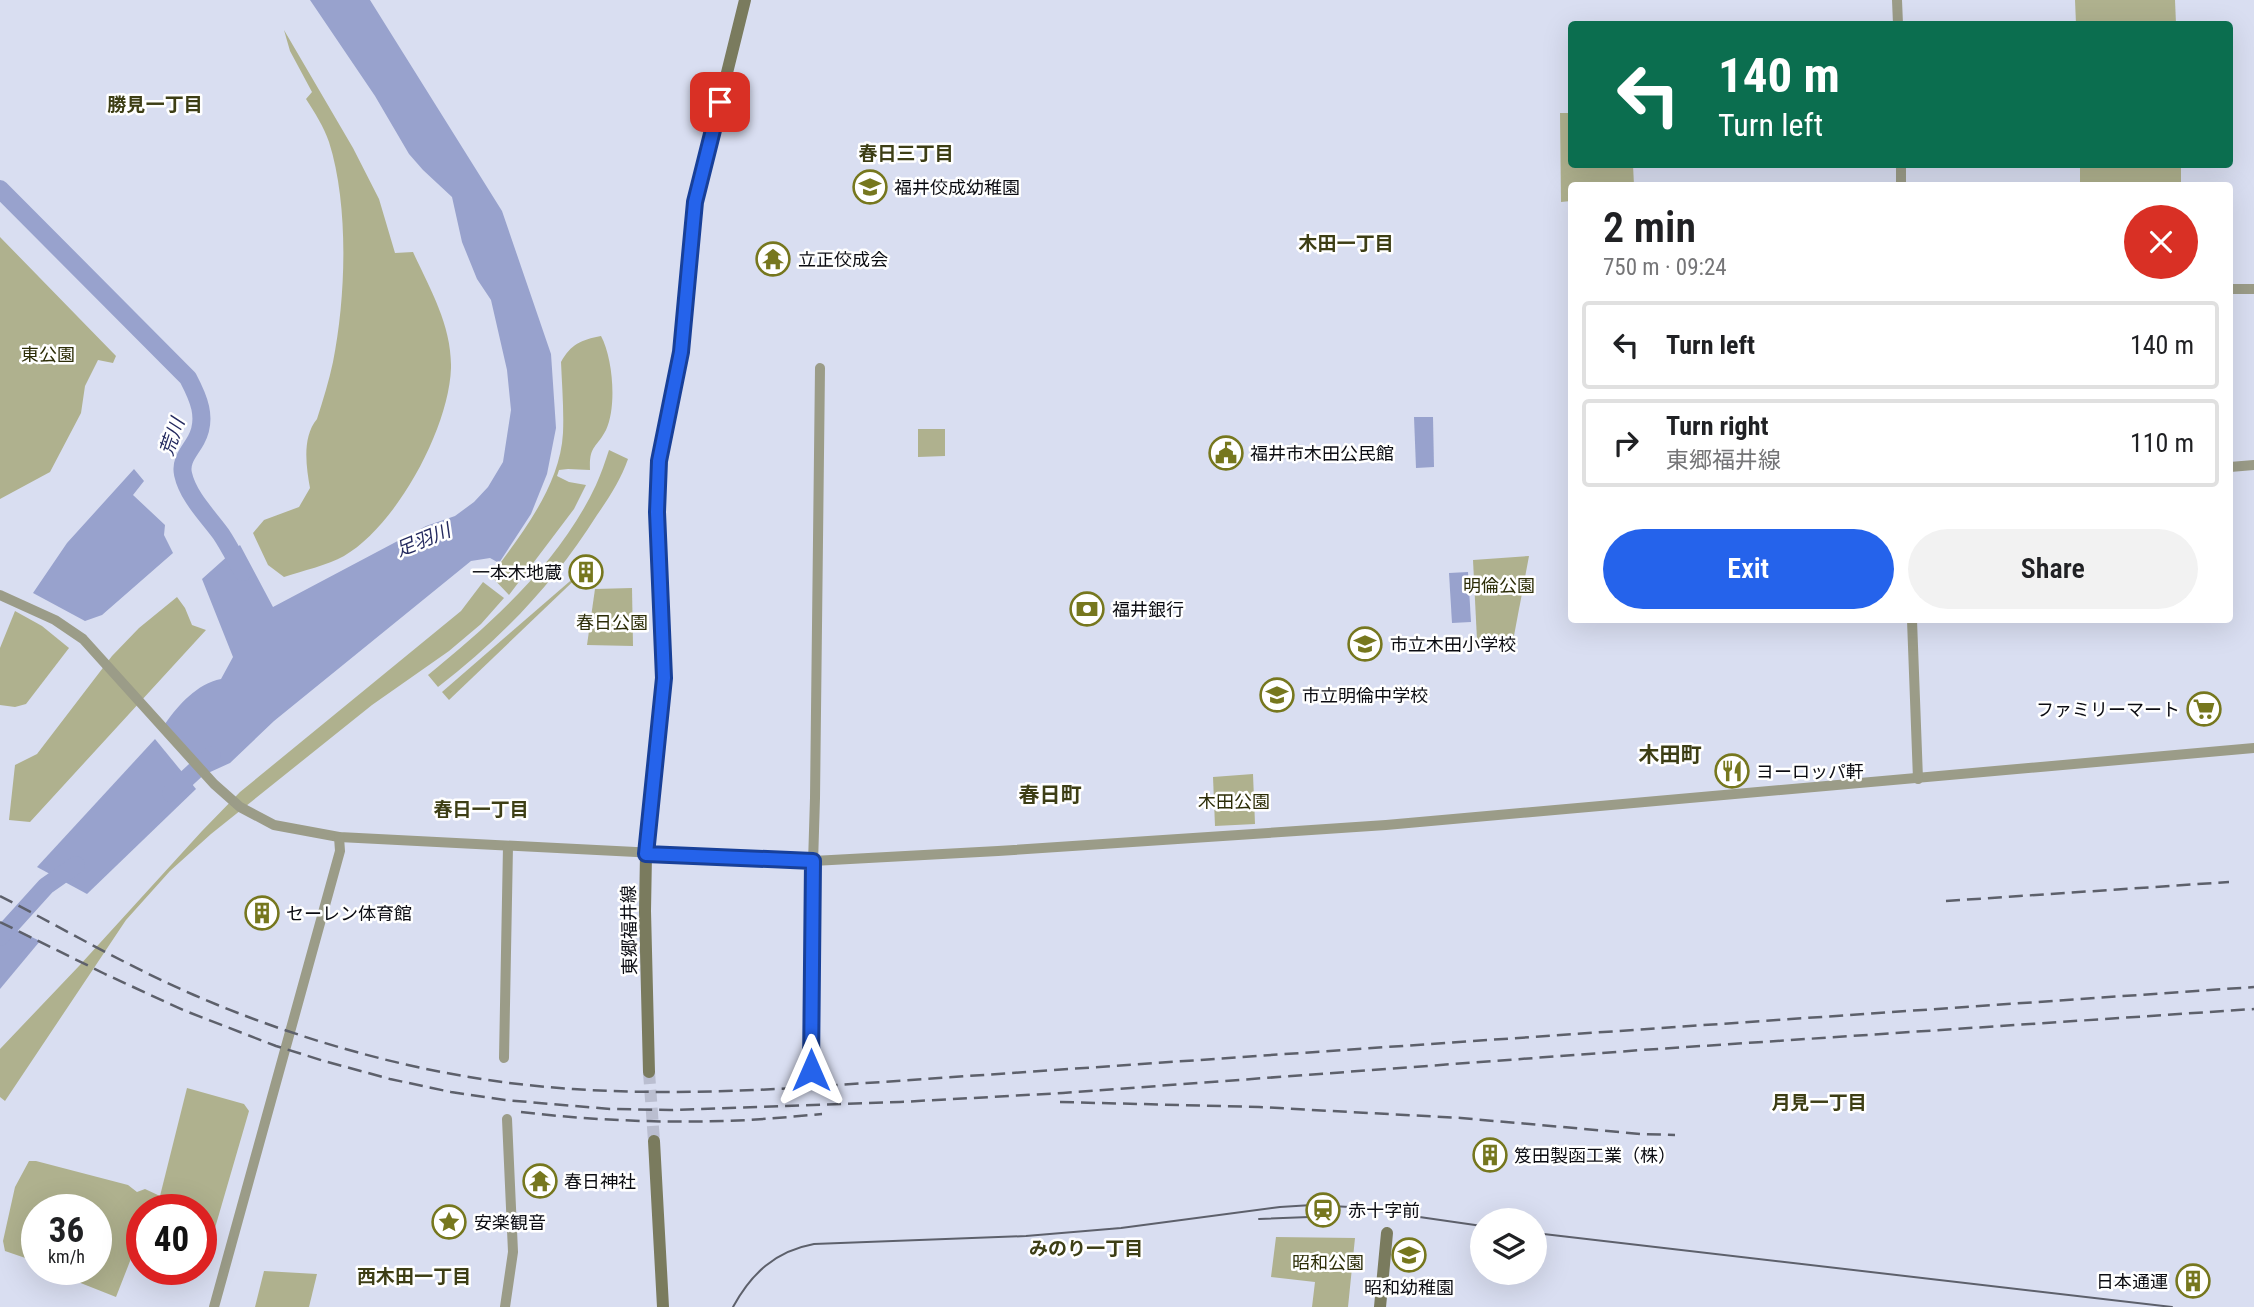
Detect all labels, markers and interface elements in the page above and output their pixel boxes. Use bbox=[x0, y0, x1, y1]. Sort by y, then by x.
text: 140 m bbox=[1718, 47, 1840, 104]
icon: left bbox=[1603, 49, 1694, 140]
pin bbox=[690, 72, 750, 132]
icon: arrive bbox=[701, 83, 739, 121]
district label: 勝見一丁目 bbox=[107, 93, 203, 116]
text: Turn left bbox=[1718, 106, 1823, 144]
district label: 春日三丁目 bbox=[858, 142, 954, 165]
school or university icon: 福井佼成幼稚園 bbox=[851, 168, 889, 206]
place label: 福井佼成幼稚園 bbox=[894, 177, 1020, 198]
text: 2 min bbox=[1603, 203, 1696, 252]
button: close bbox=[2124, 205, 2198, 279]
district label: 木田一丁目 bbox=[1298, 232, 1394, 255]
temple icon: 立正佼成会 bbox=[754, 240, 792, 278]
place label: 立正佼成会 bbox=[798, 249, 888, 270]
text: 750 m · 09:24 bbox=[1603, 254, 1727, 281]
icon: left bbox=[1607, 326, 1645, 364]
text: Turn left bbox=[1666, 330, 1755, 360]
text: 140 m bbox=[2130, 330, 2194, 360]
park label: 東公園 bbox=[21, 344, 75, 365]
text: Turn right bbox=[1666, 411, 1768, 441]
water label: 荒川 bbox=[155, 413, 190, 459]
icon: right bbox=[1607, 424, 1645, 462]
text: 110 m bbox=[2130, 428, 2194, 458]
public building icon: 福井市木田公民館 bbox=[1207, 434, 1245, 472]
place label: 福井市木田公民館 bbox=[1250, 443, 1394, 464]
text: 東郷福井線 bbox=[1666, 447, 1781, 474]
water label: 足羽川 bbox=[392, 518, 456, 561]
button: Exit bbox=[1603, 529, 1894, 609]
button: Share bbox=[1908, 529, 2198, 609]
building icon: 一本木地蔵 bbox=[567, 553, 605, 591]
place label: 一本木地蔵 bbox=[472, 562, 562, 583]
park label: 明倫公園 bbox=[1463, 575, 1535, 596]
bank icon: 福井銀行 bbox=[1068, 590, 1106, 628]
place label: 福井銀行 bbox=[1112, 599, 1184, 620]
park label: 春日公園 bbox=[576, 612, 648, 633]
school or university icon: 市立木田小学校 bbox=[1346, 625, 1384, 663]
place label: 市立木田小学校 bbox=[1390, 634, 1516, 655]
school or university icon: 市立明倫中学校 bbox=[1258, 676, 1296, 714]
place label: 市立明倫中学校 bbox=[1302, 685, 1428, 706]
supermarket icon: ファミリーマート bbox=[2185, 690, 2223, 728]
place label: ファミリーマート bbox=[2036, 699, 2180, 720]
district label: 木田町 bbox=[1639, 743, 1702, 767]
restaurant icon: ヨーロッパ軒 bbox=[1713, 752, 1751, 790]
place label: ヨーロッパ軒 bbox=[1756, 761, 1864, 782]
district label: 春日町 bbox=[1019, 783, 1082, 807]
park label: 木田公園 bbox=[1198, 791, 1270, 812]
district label: 春日一丁目 bbox=[433, 798, 529, 821]
street label: 東郷福井線 bbox=[618, 885, 640, 975]
building icon: セーレン体育館 bbox=[243, 894, 281, 932]
place label: セーレン体育館 bbox=[286, 903, 412, 924]
position arrow bbox=[774, 1033, 848, 1107]
district label: 月見一丁目 bbox=[1771, 1091, 1867, 1114]
building icon: 笈田製函工業（株） bbox=[1471, 1136, 1509, 1174]
place label: 笈田製函工業（株） bbox=[1514, 1145, 1676, 1166]
temple icon: 春日神社 bbox=[521, 1162, 559, 1200]
place label: 春日神社 bbox=[564, 1171, 636, 1192]
station icon: 赤十字前 bbox=[1304, 1191, 1342, 1229]
speed limit sign: 40 bbox=[126, 1194, 217, 1285]
place label: 赤十字前 bbox=[1348, 1200, 1420, 1221]
place icon: 安楽観音 bbox=[430, 1203, 468, 1241]
map controls bbox=[1470, 1208, 1547, 1285]
button: layers bbox=[1470, 1208, 1547, 1285]
text: 36 bbox=[49, 1210, 84, 1251]
place label: 安楽観音 bbox=[474, 1212, 546, 1233]
school or university icon: 昭和幼稚園 bbox=[1390, 1236, 1428, 1274]
district label: みのり一丁目 bbox=[1029, 1237, 1143, 1260]
text: km/h bbox=[48, 1246, 85, 1267]
park label: 昭和公園 bbox=[1292, 1252, 1364, 1273]
building icon: 日本通運 bbox=[2174, 1262, 2212, 1300]
district label: 西木田一丁目 bbox=[357, 1265, 471, 1288]
place label: 日本通運 bbox=[2096, 1271, 2168, 1292]
place label: 昭和幼稚園 bbox=[1364, 1277, 1454, 1298]

